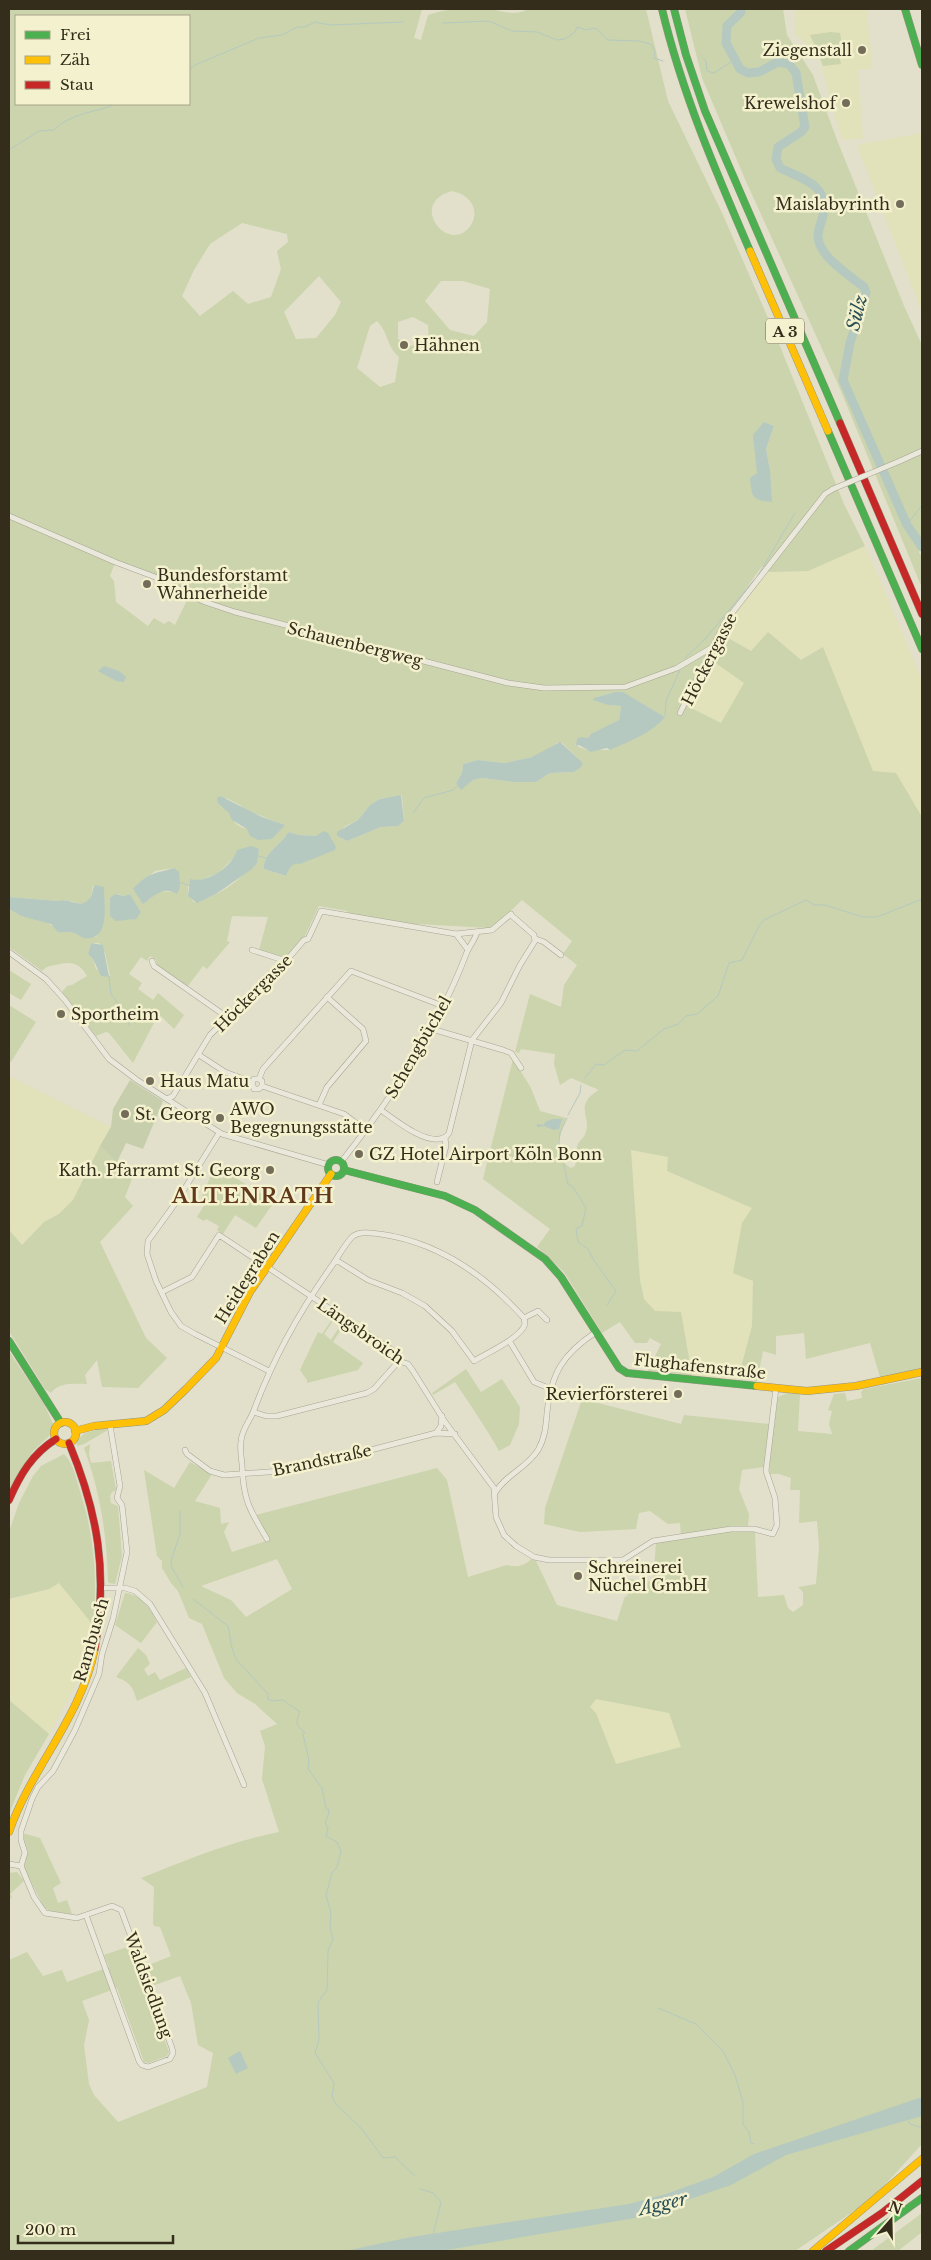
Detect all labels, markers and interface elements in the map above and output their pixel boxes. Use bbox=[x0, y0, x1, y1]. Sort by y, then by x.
legend bbox=[15, 15, 190, 105]
text: Frei bbox=[60, 25, 91, 44]
place label: Ziegenstall bbox=[763, 40, 852, 60]
marker: Ziegenstall bbox=[856, 44, 868, 56]
text: Zäh bbox=[60, 50, 90, 69]
text: Stau bbox=[60, 75, 94, 94]
place label: Krewelshof bbox=[744, 93, 838, 113]
marker: Krewelshof bbox=[840, 97, 852, 109]
place label: Maislabyrinth bbox=[775, 194, 890, 214]
marker: Maislabyrinth bbox=[894, 198, 906, 210]
water label: Sülz bbox=[842, 293, 872, 333]
road number: A 3 bbox=[766, 318, 804, 344]
place label: Hähnen bbox=[414, 335, 480, 355]
marker: Hähnen bbox=[398, 339, 410, 351]
place label: Bundesforstamt Wahnerheide bbox=[156, 565, 288, 603]
marker: Bundesforstamt Wahnerheide bbox=[141, 578, 153, 590]
street label: Höckergasse bbox=[677, 609, 741, 709]
street label: Schauenbergweg bbox=[285, 618, 425, 671]
street label: Höckergasse bbox=[210, 950, 296, 1036]
street label: Schengbüchel bbox=[381, 992, 455, 1102]
place label: Sportheim bbox=[71, 1004, 159, 1024]
marker: Sportheim bbox=[55, 1008, 67, 1020]
place label: Haus Matu bbox=[160, 1071, 250, 1091]
marker: Haus Matu bbox=[144, 1075, 156, 1087]
place label: AWO Begegnungsstätte bbox=[229, 1099, 373, 1137]
place label: St. Georg bbox=[135, 1104, 211, 1124]
marker: St. Georg bbox=[119, 1108, 131, 1120]
marker: AWO Begegnungsstätte bbox=[214, 1112, 226, 1124]
place label: GZ Hotel Airport Köln Bonn bbox=[369, 1144, 602, 1164]
marker: GZ Hotel Airport Köln Bonn bbox=[353, 1148, 365, 1160]
place label: Kath. Pfarramt St. Georg bbox=[59, 1160, 260, 1180]
marker: Kath. Pfarramt St. Georg bbox=[264, 1164, 276, 1176]
district label: ALTENRATH bbox=[171, 1183, 334, 1209]
street label: Heidegraben bbox=[211, 1227, 283, 1327]
street label: Längsbroich bbox=[314, 1294, 408, 1368]
street label: Flughafenstraße bbox=[633, 1349, 767, 1383]
place label: Revierförsterei bbox=[545, 1384, 669, 1404]
marker: Revierförsterei bbox=[672, 1388, 684, 1400]
street label: Brandstraße bbox=[271, 1440, 373, 1480]
place label: Schreinerei Nüchel GmbH bbox=[588, 1557, 707, 1595]
marker: Schreinerei Nüchel GmbH bbox=[572, 1570, 584, 1582]
street label: Rambusch bbox=[69, 1596, 113, 1684]
street label: Waldsiedlung bbox=[120, 1928, 178, 2041]
water label: Agger bbox=[635, 2188, 690, 2221]
north arrow bbox=[866, 2195, 916, 2245]
text: N bbox=[886, 2197, 905, 2218]
scale bar bbox=[18, 2212, 172, 2244]
text: 200 m bbox=[25, 2220, 76, 2239]

